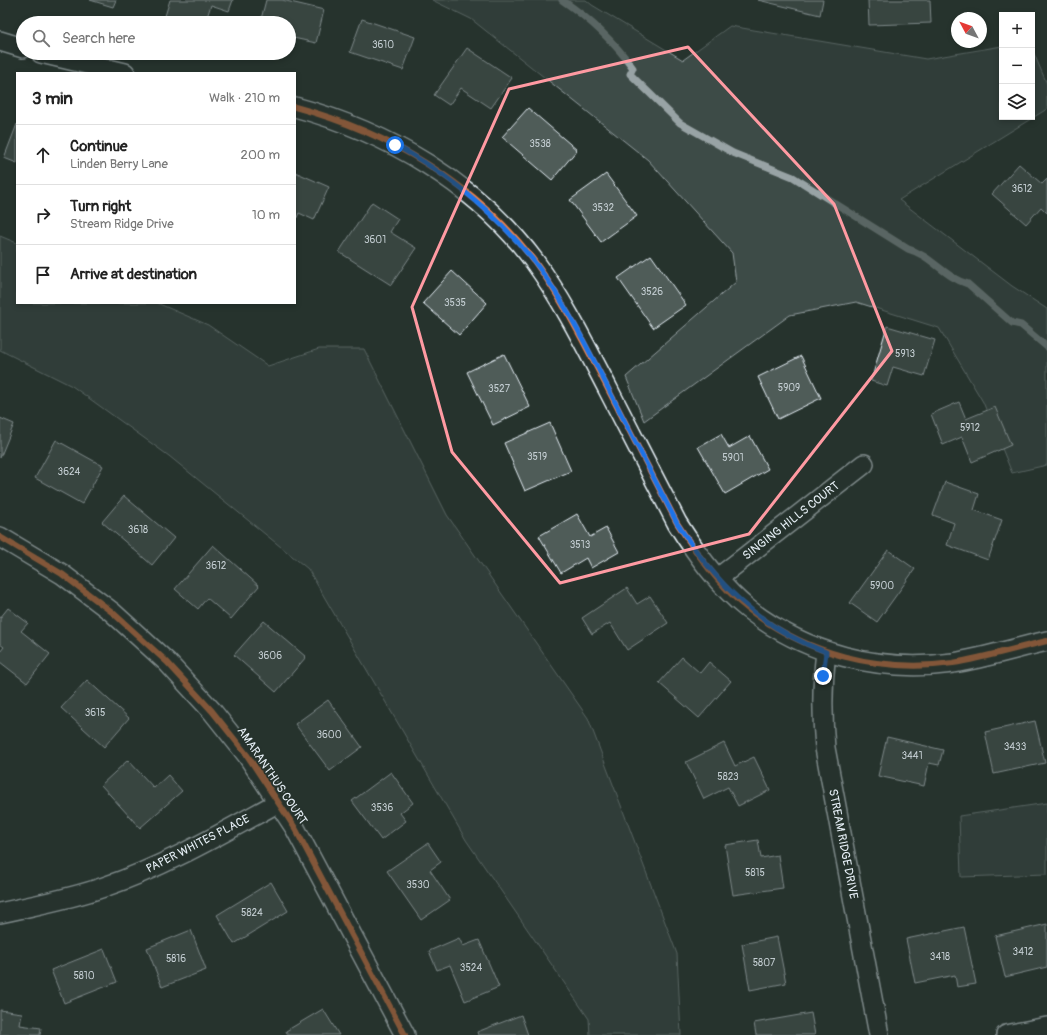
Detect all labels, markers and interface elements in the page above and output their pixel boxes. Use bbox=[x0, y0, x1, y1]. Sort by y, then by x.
north arrow bbox=[951, 12, 987, 48]
map controls bbox=[999, 12, 1035, 120]
button: + bbox=[999, 12, 1035, 48]
search box bbox=[16, 16, 296, 60]
icon: search bbox=[30, 27, 52, 49]
text: Search here bbox=[62, 29, 135, 48]
house number: 3610 bbox=[372, 39, 394, 51]
button: − bbox=[999, 48, 1035, 84]
button: layers bbox=[999, 84, 1035, 120]
text: 3 min bbox=[32, 88, 73, 109]
text: Walk · 210 m bbox=[209, 90, 280, 106]
route start bbox=[386, 136, 404, 154]
text: Continue bbox=[70, 137, 128, 156]
house number: 3538 bbox=[529, 138, 551, 150]
icon: ahead bbox=[32, 144, 54, 166]
text: 200 m bbox=[241, 147, 280, 163]
text: Linden Berry Lane bbox=[70, 156, 168, 172]
house number: 3612 bbox=[1012, 183, 1033, 195]
text: Turn right bbox=[70, 197, 131, 216]
house number: 3532 bbox=[592, 202, 614, 214]
icon: right bbox=[32, 204, 54, 226]
text: 10 m bbox=[252, 207, 280, 223]
text: Stream Ridge Drive bbox=[70, 216, 174, 232]
house number: 3601 bbox=[364, 234, 386, 246]
icon: arrive bbox=[32, 264, 54, 286]
text: Arrive at destination bbox=[70, 265, 197, 284]
house number: 3526 bbox=[641, 286, 663, 298]
house number: 3535 bbox=[444, 297, 466, 309]
house number: 5913 bbox=[895, 348, 915, 360]
house number: 5909 bbox=[778, 382, 800, 394]
house number: 3527 bbox=[488, 383, 511, 395]
house number: 5912 bbox=[960, 422, 980, 434]
house number: 3519 bbox=[527, 451, 547, 463]
house number: 5901 bbox=[722, 452, 744, 464]
house number: 3624 bbox=[58, 466, 81, 478]
street label: SINGING HILLS COURT bbox=[740, 478, 843, 563]
house number: 3618 bbox=[128, 524, 148, 536]
house number: 3513 bbox=[570, 539, 591, 551]
house number: 3612 bbox=[206, 560, 227, 572]
house number: 5900 bbox=[870, 580, 894, 592]
house number: 3606 bbox=[258, 650, 282, 662]
route end bbox=[814, 667, 832, 685]
house number: 3615 bbox=[85, 707, 105, 719]
street label: AMARANTHUS COURT bbox=[234, 724, 311, 828]
house number: 3600 bbox=[316, 729, 342, 741]
house number: 3433 bbox=[1004, 741, 1027, 753]
house number: 3441 bbox=[901, 750, 923, 762]
house number: 5823 bbox=[717, 771, 739, 783]
street label: STREAM RIDGE DRIVE bbox=[825, 788, 861, 900]
house number: 3536 bbox=[371, 802, 393, 814]
street label: PAPER WHITES PLACE bbox=[144, 811, 252, 877]
house number: 5815 bbox=[745, 867, 765, 879]
house number: 3530 bbox=[406, 879, 430, 891]
house number: 5824 bbox=[241, 907, 263, 919]
house number: 3412 bbox=[1013, 946, 1034, 958]
house number: 3418 bbox=[930, 951, 950, 963]
house number: 5816 bbox=[166, 953, 186, 965]
house number: 5807 bbox=[753, 957, 776, 969]
house number: 3524 bbox=[460, 962, 482, 974]
house number: 5810 bbox=[73, 970, 95, 982]

